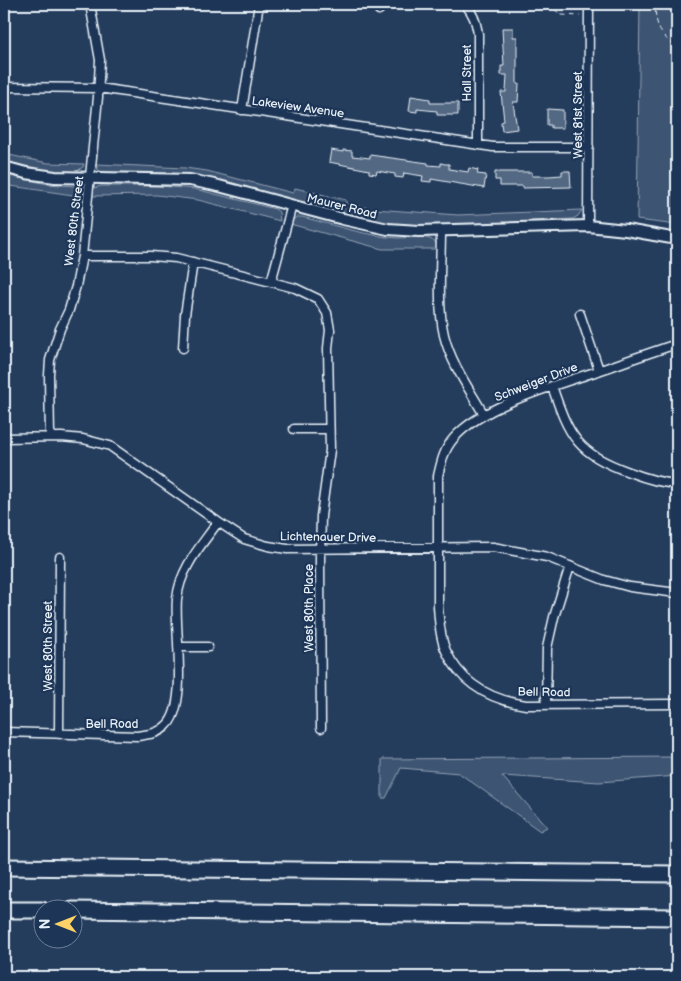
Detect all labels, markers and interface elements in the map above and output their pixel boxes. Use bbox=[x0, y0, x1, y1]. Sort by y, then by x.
street label: Hall Street bbox=[460, 44, 475, 101]
street label: West 81st Street bbox=[571, 71, 586, 159]
street label: Lakeview Avenue bbox=[251, 94, 345, 121]
street label: West 80th Street bbox=[62, 175, 87, 267]
street label: Maurer Road bbox=[305, 191, 379, 222]
street label: Schweiger Drive bbox=[492, 360, 580, 405]
street label: Lichtenauer Drive bbox=[280, 529, 376, 546]
street label: West 80th Place bbox=[302, 564, 317, 652]
street label: West 80th Street bbox=[41, 600, 56, 691]
street label: Bell Road bbox=[517, 685, 571, 700]
street label: Bell Road bbox=[86, 717, 139, 732]
north arrow bbox=[32, 898, 82, 948]
text: N bbox=[37, 919, 54, 929]

